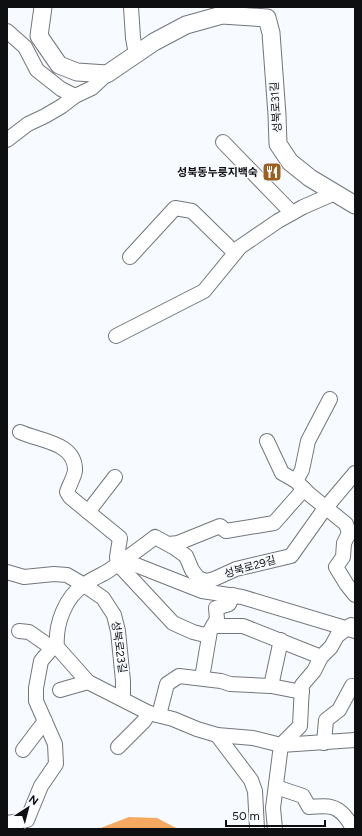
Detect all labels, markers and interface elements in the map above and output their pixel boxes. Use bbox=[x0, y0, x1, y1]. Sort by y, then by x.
street label: 성북로31길 bbox=[268, 81, 284, 133]
restaurant icon: 성북동누룽지백숙 bbox=[261, 161, 283, 183]
place label: 성북동누룽지백숙 bbox=[177, 166, 258, 179]
street label: 성북로29길 bbox=[223, 553, 277, 581]
street label: 성북로23길 bbox=[109, 620, 129, 674]
north arrow bbox=[8, 788, 48, 828]
text: N bbox=[26, 793, 41, 808]
scale bar bbox=[226, 802, 325, 828]
text: 50 m bbox=[232, 809, 260, 823]

